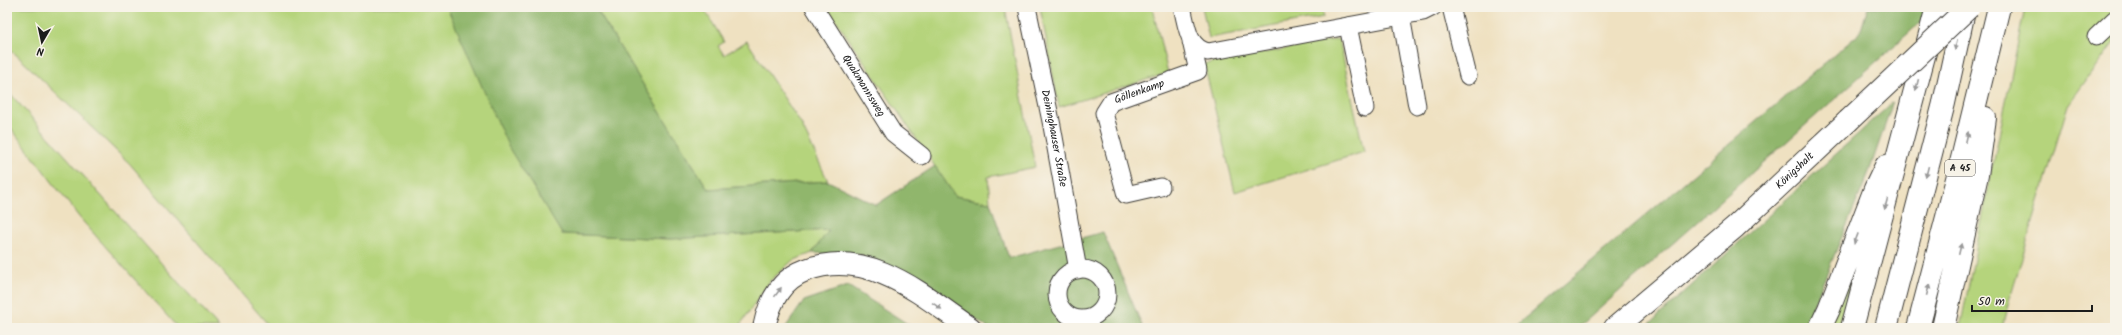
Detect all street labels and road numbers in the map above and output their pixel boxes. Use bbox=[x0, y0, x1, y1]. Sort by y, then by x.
street label: Quakmannsweg bbox=[837, 51, 890, 121]
street label: Göllenkamp bbox=[1112, 74, 1168, 109]
street label: Deininghauser Straße bbox=[1036, 88, 1072, 188]
street label: Königshalt bbox=[1771, 147, 1819, 194]
road number: A 45 bbox=[1945, 160, 1975, 176]

